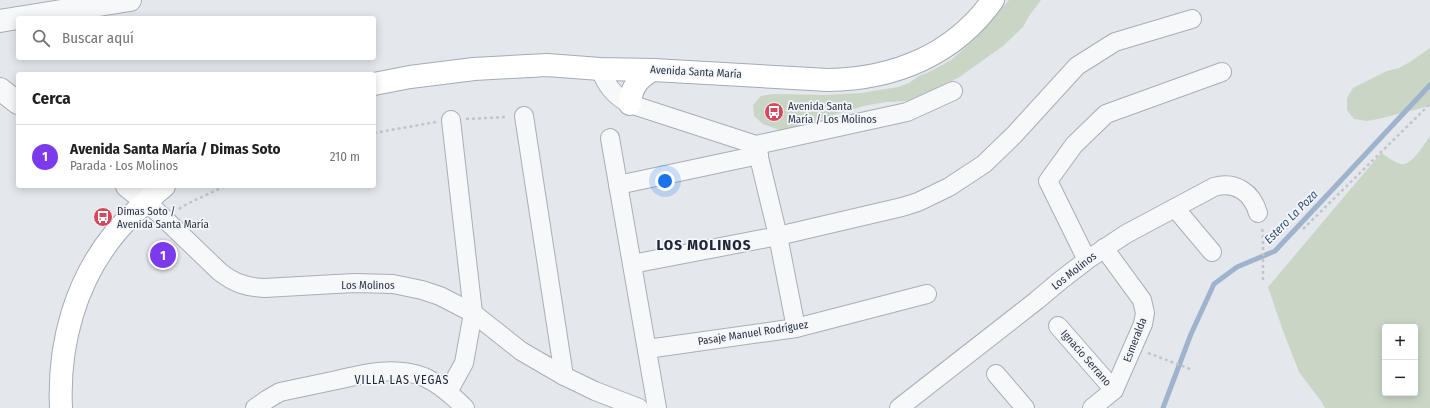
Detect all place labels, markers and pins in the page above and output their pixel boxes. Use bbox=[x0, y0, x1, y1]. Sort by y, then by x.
place label: Avenida Santa María / Los Molinos bbox=[788, 100, 877, 126]
bus stop icon: Avenida Santa María / Los Molinos bbox=[763, 101, 785, 123]
place label: Dimas Soto / Avenida Santa María bbox=[117, 205, 209, 231]
bus stop icon: Dimas Soto / Avenida Santa María bbox=[92, 206, 114, 228]
pin: 1 bbox=[150, 240, 176, 270]

